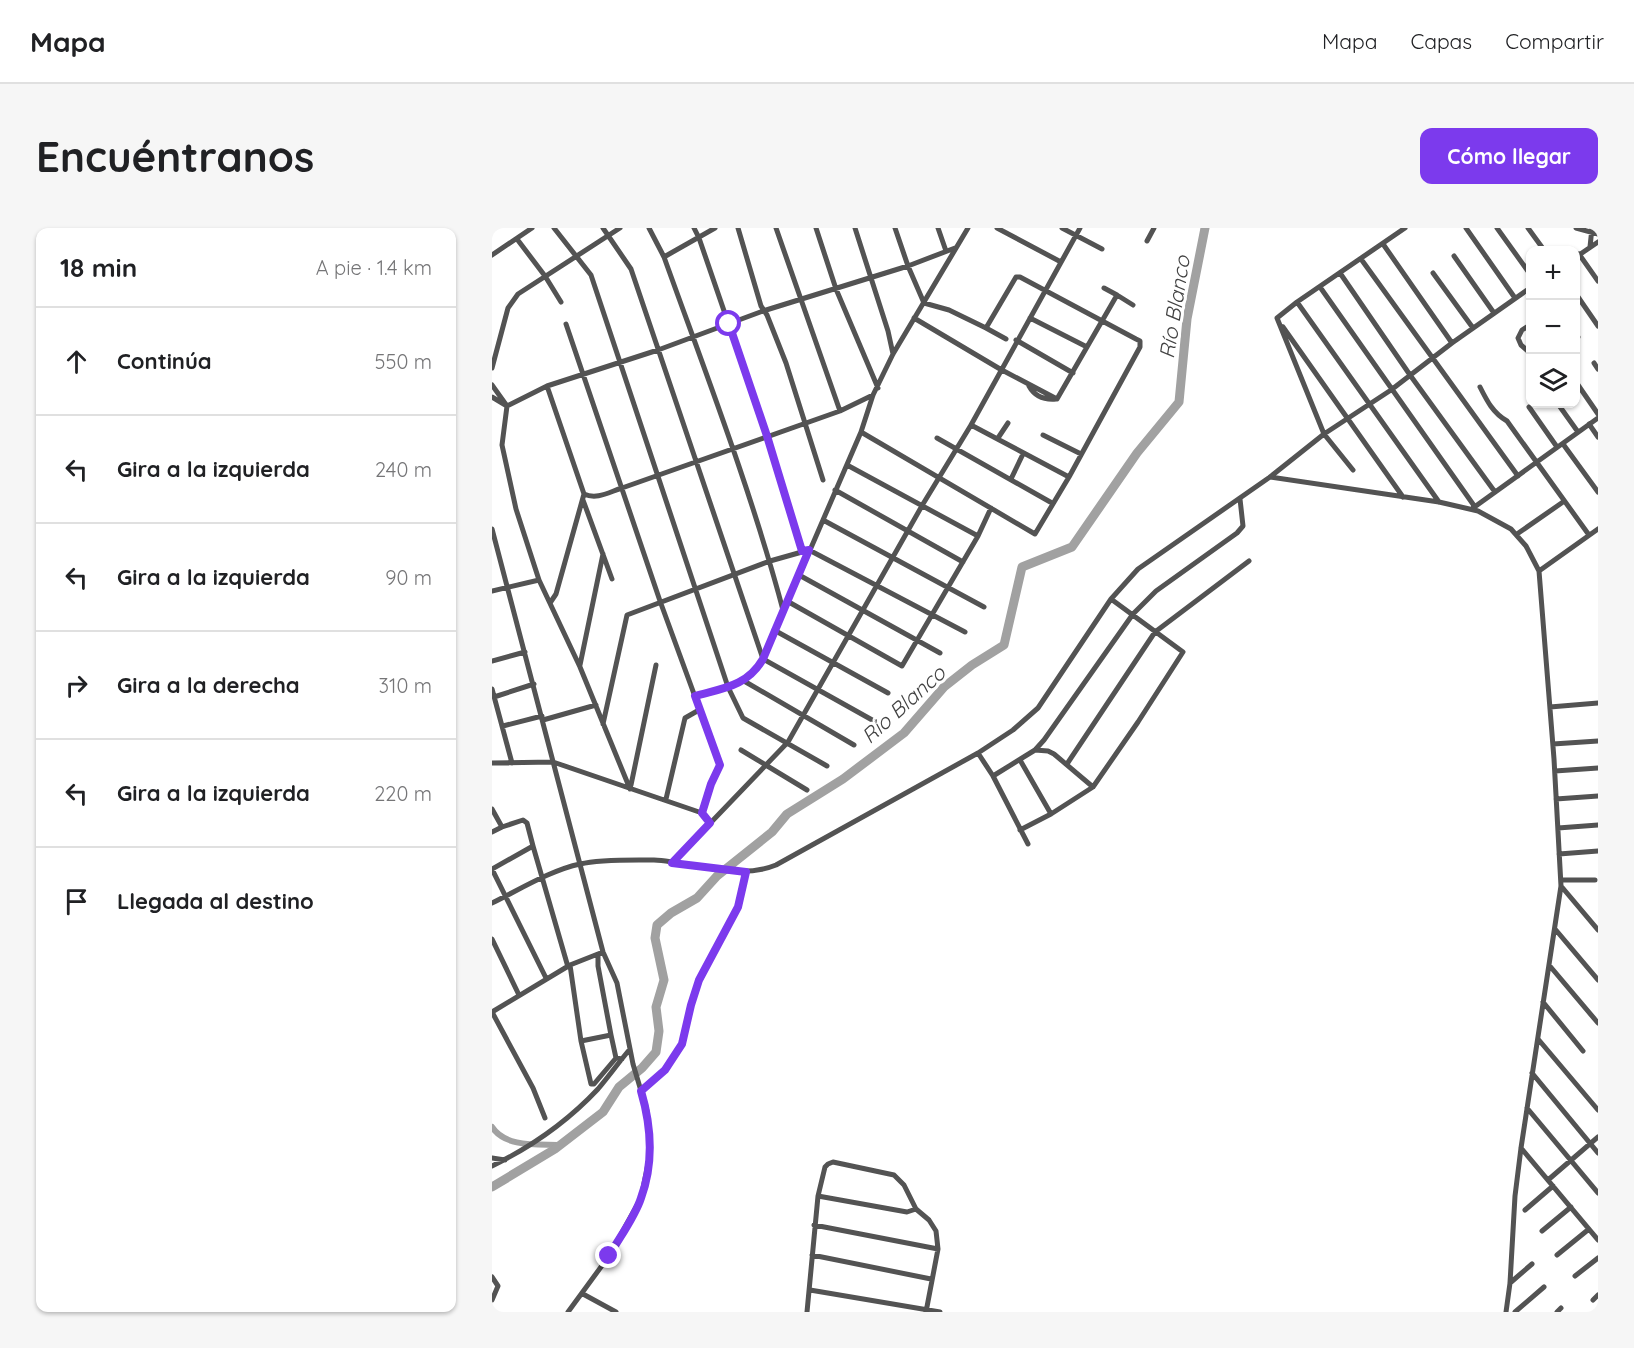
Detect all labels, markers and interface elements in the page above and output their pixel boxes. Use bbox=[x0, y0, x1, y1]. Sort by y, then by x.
text: Mapa bbox=[30, 24, 106, 59]
text: Mapa bbox=[1322, 28, 1377, 54]
text: Capas bbox=[1410, 28, 1472, 54]
text: Compartir bbox=[1505, 28, 1604, 54]
button: Cómo llegar bbox=[1420, 128, 1598, 184]
text: Encuéntranos bbox=[36, 130, 314, 183]
map controls bbox=[1526, 246, 1580, 408]
button: + bbox=[1526, 246, 1580, 300]
text: 18 min bbox=[60, 251, 137, 284]
water label: Río Blanco bbox=[1153, 252, 1195, 360]
text: A pie · 1.4 km bbox=[316, 255, 432, 280]
button: − bbox=[1526, 300, 1580, 354]
route start bbox=[715, 310, 741, 336]
icon: ahead bbox=[60, 345, 93, 378]
text: Continúa bbox=[117, 347, 212, 375]
text: 550 m bbox=[375, 349, 432, 374]
button: layers bbox=[1526, 354, 1580, 408]
icon: left bbox=[60, 453, 93, 486]
text: Gira a la izquierda bbox=[117, 455, 310, 483]
text: 240 m bbox=[375, 457, 432, 482]
icon: left bbox=[60, 561, 93, 594]
text: Gira a la izquierda bbox=[117, 563, 310, 591]
text: 90 m bbox=[385, 565, 432, 590]
water label: Río Blanco bbox=[856, 659, 951, 748]
icon: right bbox=[60, 669, 93, 702]
text: Gira a la derecha bbox=[117, 671, 300, 699]
text: 310 m bbox=[379, 673, 432, 698]
icon: left bbox=[60, 777, 93, 810]
text: Gira a la izquierda bbox=[117, 779, 310, 807]
text: 220 m bbox=[374, 781, 432, 806]
icon: arrive bbox=[60, 885, 93, 918]
text: Llegada al destino bbox=[117, 887, 314, 915]
route end bbox=[595, 1242, 621, 1268]

